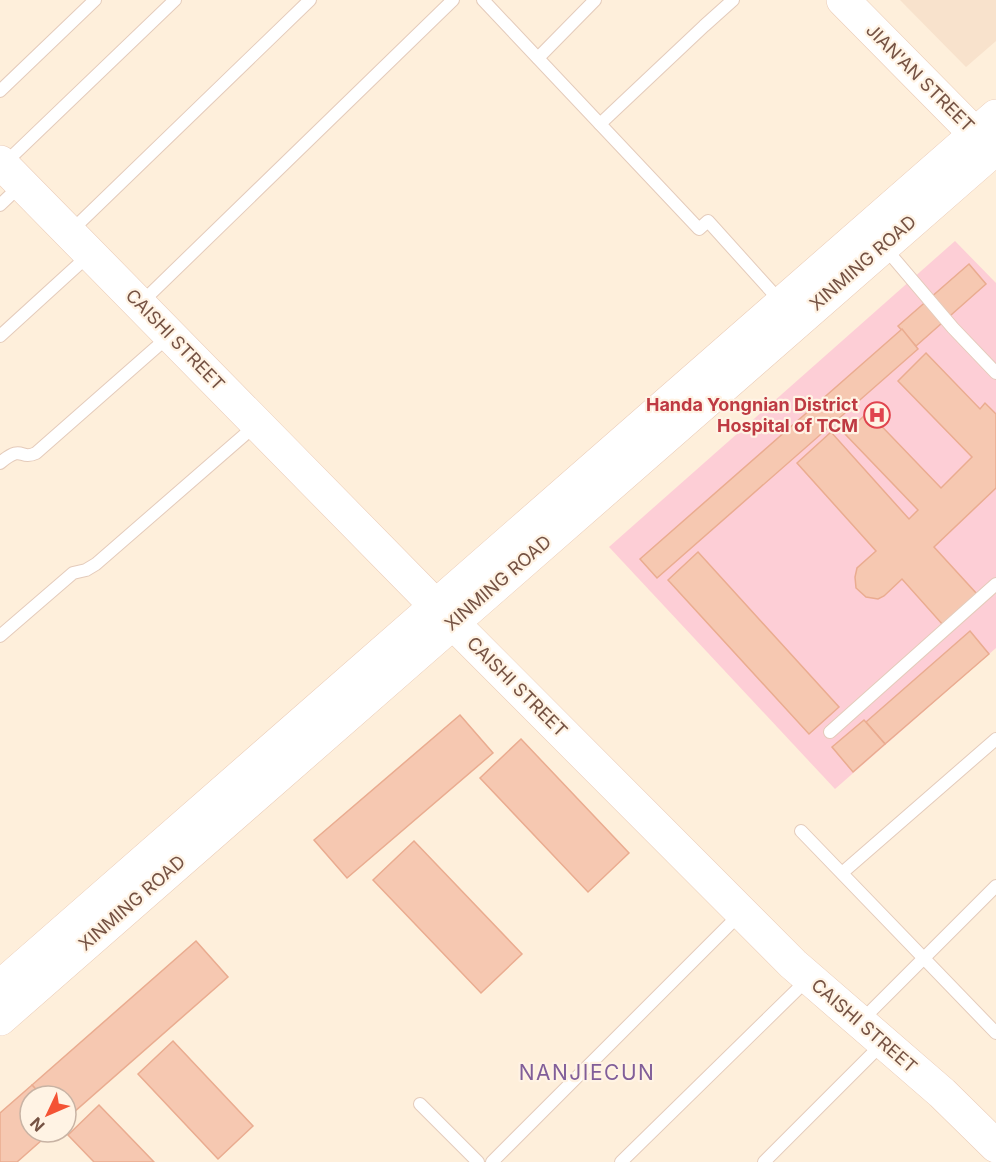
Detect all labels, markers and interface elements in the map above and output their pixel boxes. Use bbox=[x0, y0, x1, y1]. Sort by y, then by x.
street label: JIAN'AN STREET bbox=[862, 19, 979, 136]
street label: XINMING ROAD bbox=[805, 211, 920, 314]
street label: CAISHI STREET bbox=[122, 285, 229, 395]
place label: Handa Yongnian District Hospital of TCM bbox=[646, 394, 858, 436]
hospital icon: Handa Yongnian District Hospital of TCM bbox=[862, 400, 892, 430]
street label: XINMING ROAD bbox=[440, 531, 555, 634]
street label: CAISHI STREET bbox=[463, 632, 572, 741]
street label: XINMING ROAD bbox=[74, 851, 189, 954]
street label: CAISHI STREET bbox=[807, 974, 921, 1077]
district label: NANJIECUN bbox=[519, 1060, 655, 1085]
north arrow bbox=[18, 1084, 78, 1144]
text: N bbox=[26, 1113, 49, 1136]

